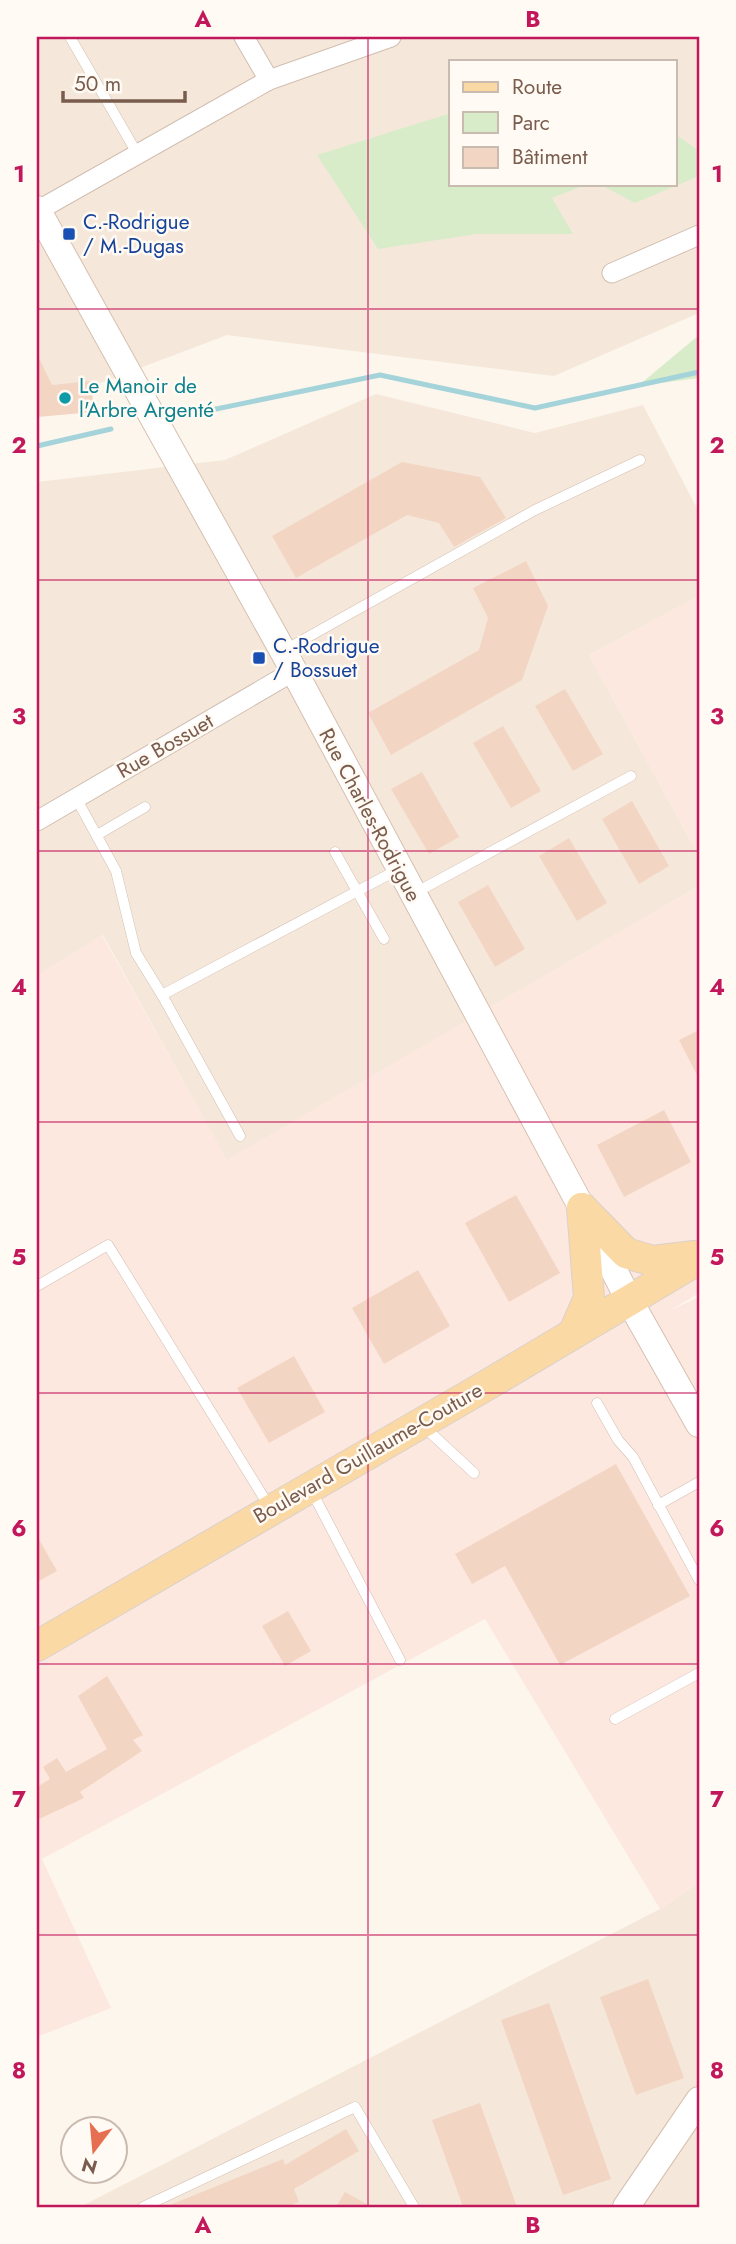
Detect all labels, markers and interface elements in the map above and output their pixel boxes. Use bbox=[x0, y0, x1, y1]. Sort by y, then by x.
text: A bbox=[194, 2, 212, 36]
text: B bbox=[525, 2, 541, 36]
scale bar bbox=[63, 60, 186, 104]
legend bbox=[449, 60, 676, 186]
text: 50 m bbox=[74, 69, 121, 99]
text: Route bbox=[512, 72, 562, 102]
text: Parc bbox=[512, 108, 550, 138]
text: Bâtiment bbox=[512, 142, 588, 172]
text: 1 bbox=[13, 157, 25, 191]
text: 1 bbox=[711, 157, 723, 191]
place label: C.-Rodrigue / M.-Dugas bbox=[83, 207, 190, 261]
marker: C.-Rodrigue / M.-Dugas bbox=[61, 226, 77, 242]
place label: Le Manoir de l'Arbre Argenté bbox=[79, 371, 214, 425]
marker: Le Manoir de l'Arbre Argenté bbox=[57, 390, 73, 406]
text: 2 bbox=[11, 428, 27, 462]
text: 2 bbox=[709, 428, 725, 462]
place label: C.-Rodrigue / Bossuet bbox=[273, 631, 380, 685]
marker: C.-Rodrigue / Bossuet bbox=[251, 650, 267, 666]
text: 3 bbox=[12, 699, 26, 733]
text: 3 bbox=[710, 699, 724, 733]
street label: Rue Bossuet bbox=[111, 706, 219, 786]
street label: Rue Charles-Rodrigue bbox=[311, 723, 429, 907]
text: 4 bbox=[11, 970, 27, 1004]
text: 4 bbox=[709, 970, 725, 1004]
text: 5 bbox=[12, 1240, 26, 1274]
text: 5 bbox=[710, 1240, 724, 1274]
street label: Boulevard Guillaume-Couture bbox=[248, 1375, 488, 1531]
text: 6 bbox=[11, 1511, 27, 1545]
text: 6 bbox=[709, 1511, 725, 1545]
text: 7 bbox=[12, 1782, 26, 1816]
text: 7 bbox=[710, 1782, 724, 1816]
text: 8 bbox=[12, 2053, 26, 2087]
text: 8 bbox=[710, 2053, 724, 2087]
north arrow bbox=[60, 2114, 130, 2184]
text: N bbox=[78, 2151, 100, 2181]
text: A bbox=[194, 2208, 212, 2242]
text: B bbox=[525, 2208, 541, 2242]

